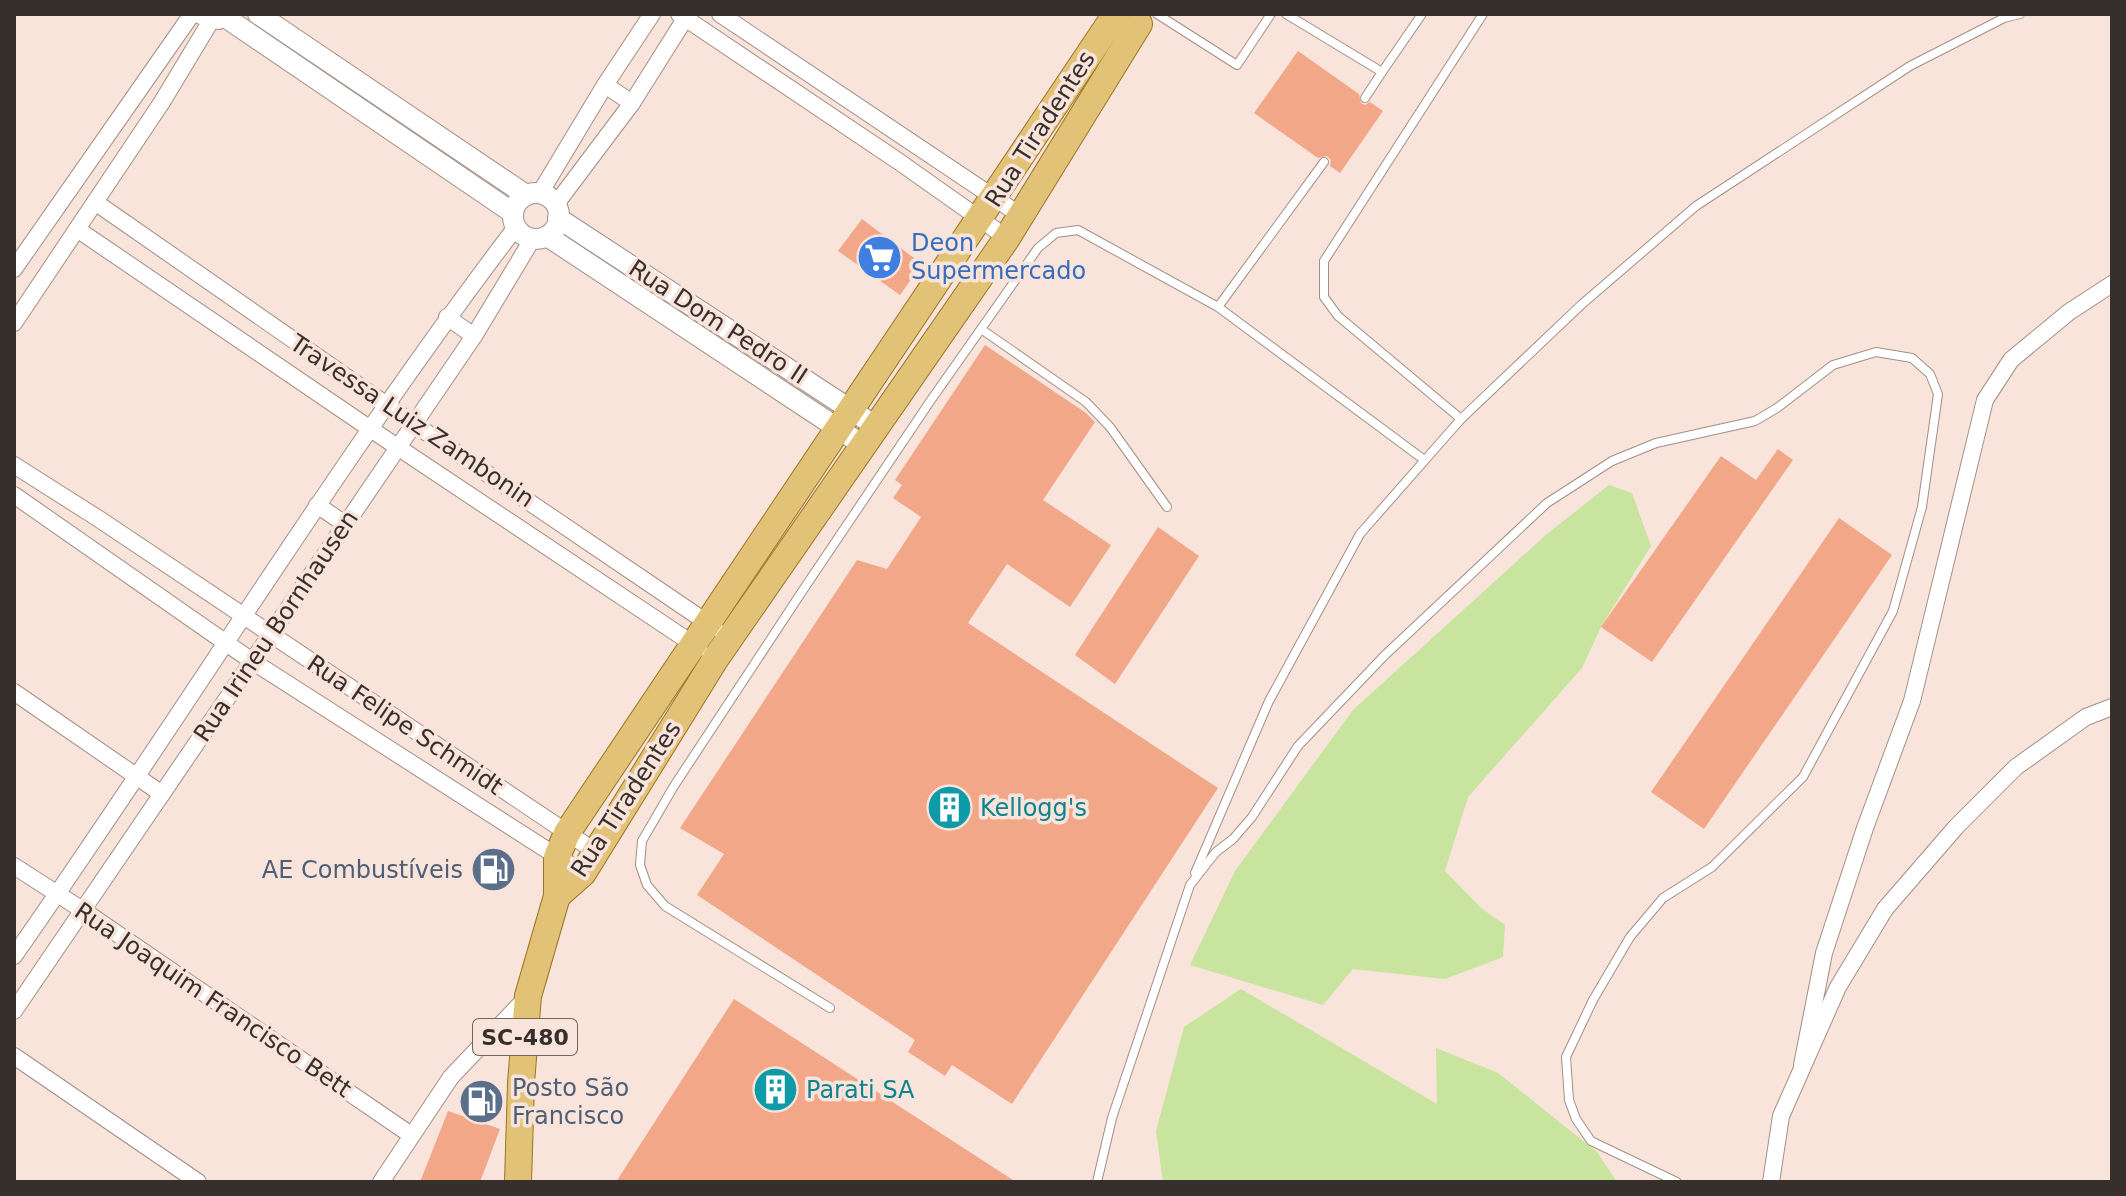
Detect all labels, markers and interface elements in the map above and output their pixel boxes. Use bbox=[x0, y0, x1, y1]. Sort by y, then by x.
street label: Rua Tiradentes bbox=[979, 46, 1101, 212]
place label: Deon Supermercado bbox=[911, 229, 1086, 285]
supermarket icon: Deon Supermercado bbox=[856, 233, 904, 281]
street label: Rua Dom Pedro II bbox=[624, 254, 812, 390]
street label: Travessa Luiz Zambonin bbox=[284, 328, 539, 513]
street label: Rua Irineu Bornhausen bbox=[188, 505, 364, 747]
street label: Rua Felipe Schmidt bbox=[302, 649, 508, 801]
street label: Rua Tiradentes bbox=[565, 716, 687, 882]
building icon: Kellogg's bbox=[925, 784, 973, 832]
place label: Kellogg's bbox=[980, 794, 1087, 822]
fuel station icon: AE Combustíveis bbox=[470, 846, 518, 894]
place label: AE Combustíveis bbox=[262, 856, 463, 884]
street label: Rua Joaquim Francisco Bett bbox=[69, 897, 357, 1103]
road number: SC-480 bbox=[473, 1019, 577, 1055]
building icon: Parati SA bbox=[751, 1066, 799, 1114]
place label: Posto São Francisco bbox=[512, 1074, 629, 1130]
place label: Parati SA bbox=[806, 1076, 915, 1104]
fuel station icon: Posto São Francisco bbox=[457, 1078, 505, 1126]

